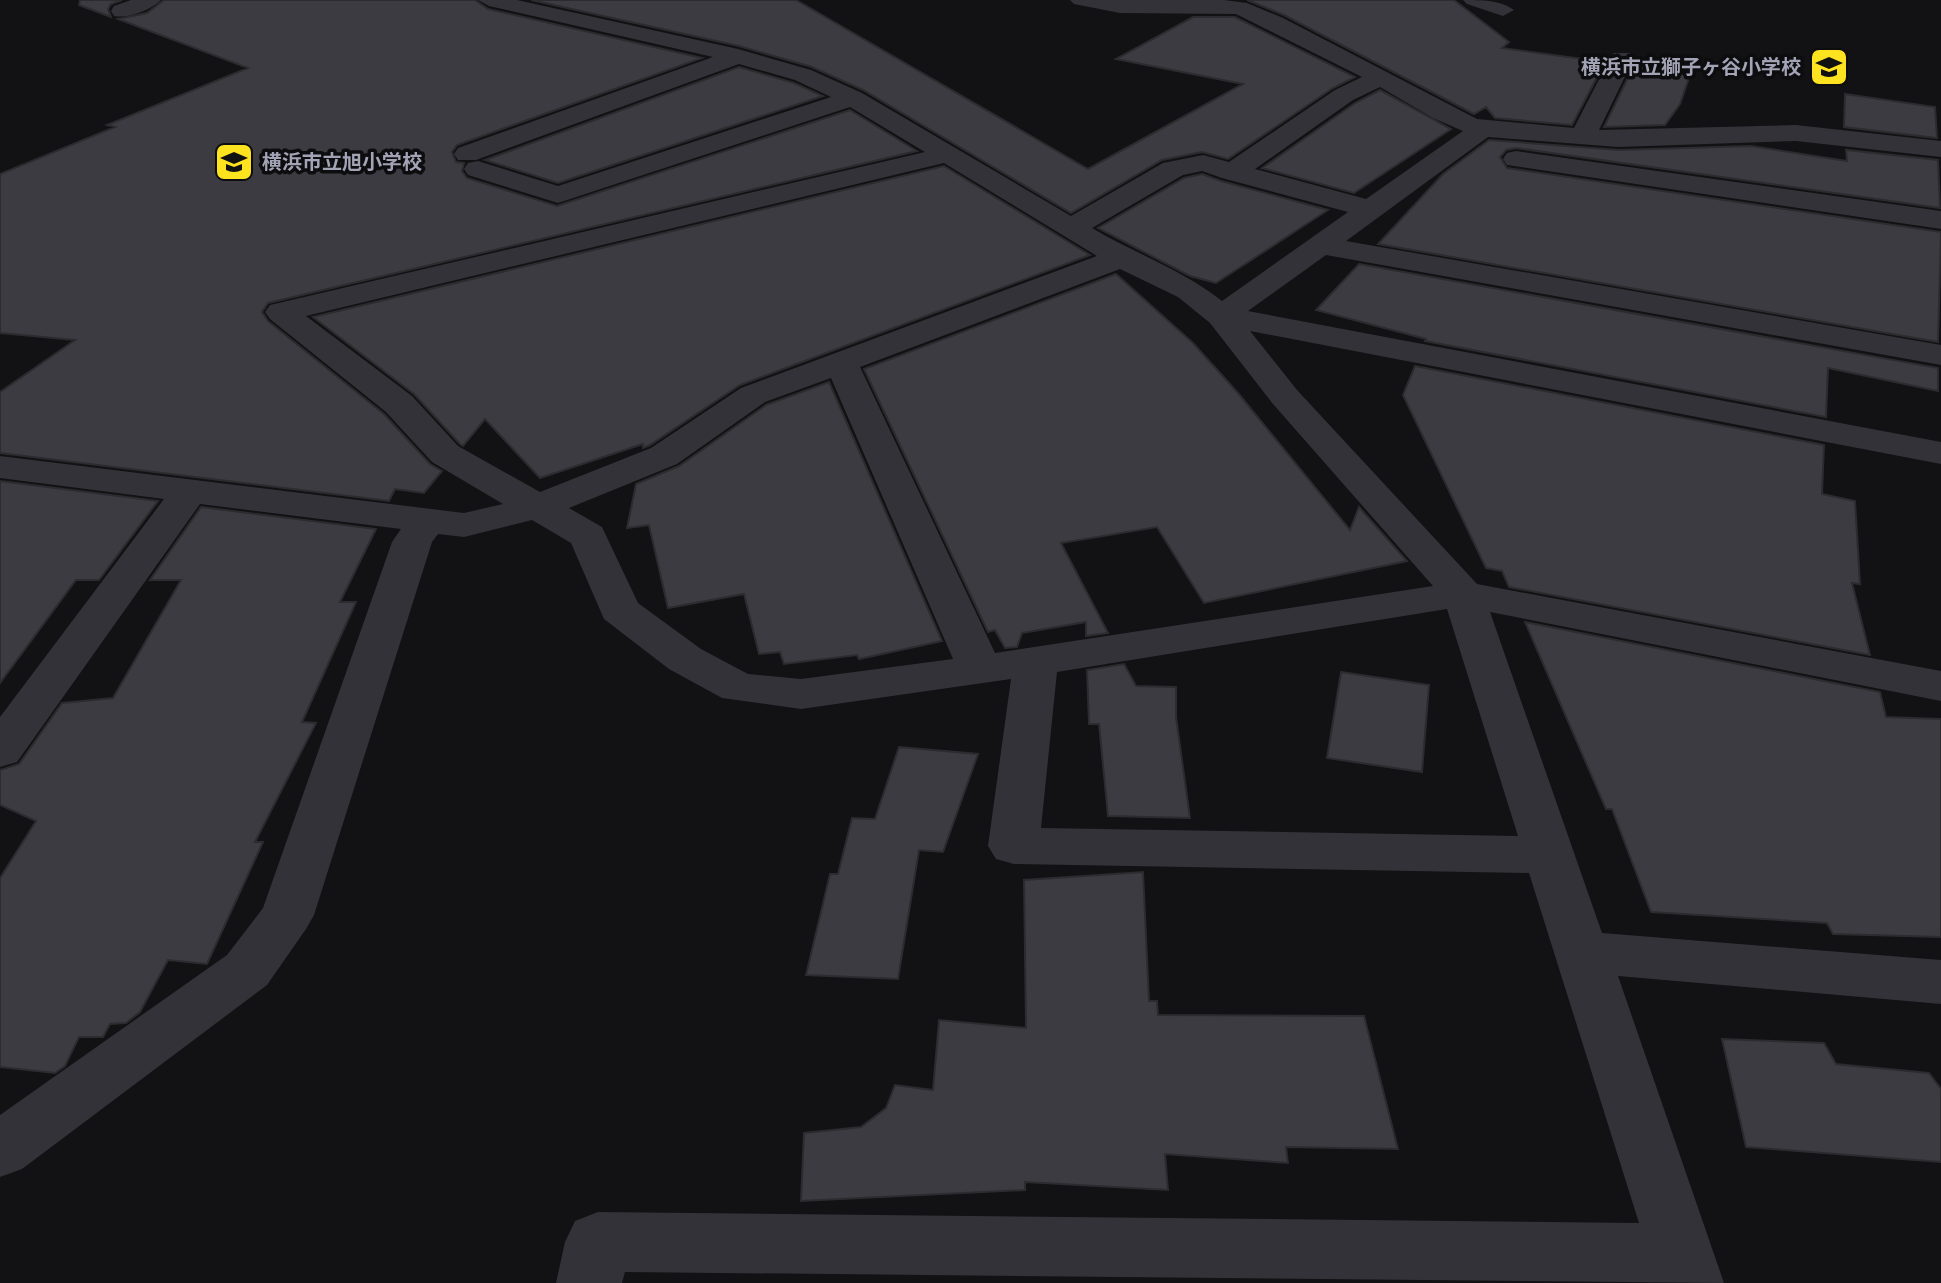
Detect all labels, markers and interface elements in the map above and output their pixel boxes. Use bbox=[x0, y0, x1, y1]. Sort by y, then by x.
school or university icon: 横浜市立獅子ヶ谷小学校 bbox=[1808, 46, 1850, 88]
place label: 横浜市立獅子ヶ谷小学校 bbox=[1581, 56, 1801, 80]
school or university icon: 横浜市立旭小学校 bbox=[213, 141, 255, 183]
place label: 横浜市立旭小学校 bbox=[262, 151, 422, 175]

